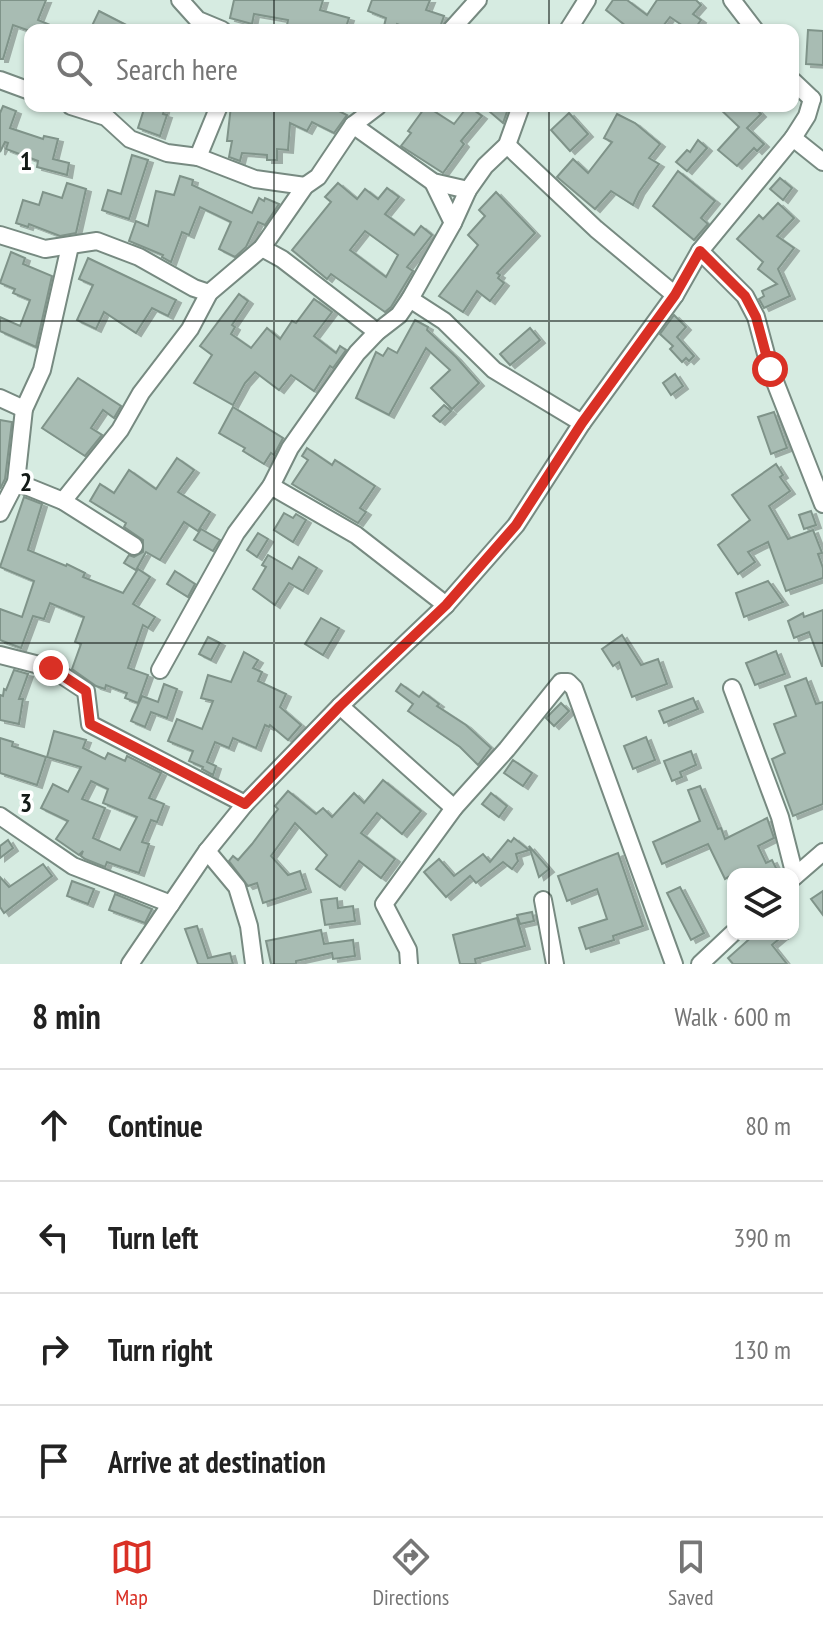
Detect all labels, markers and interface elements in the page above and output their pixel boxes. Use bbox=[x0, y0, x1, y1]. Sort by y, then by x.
search box bbox=[24, 24, 799, 112]
icon: search bbox=[52, 46, 96, 90]
text: Search here bbox=[116, 49, 238, 88]
text: 1 bbox=[20, 144, 32, 177]
route start bbox=[752, 351, 788, 387]
text: 2 bbox=[20, 465, 32, 498]
route end bbox=[33, 650, 69, 686]
text: 3 bbox=[20, 786, 32, 819]
map controls bbox=[727, 868, 799, 940]
button: layers bbox=[727, 868, 799, 940]
text: 8 min bbox=[32, 994, 101, 1038]
text: Walk · 600 m bbox=[674, 1000, 791, 1033]
icon: ahead bbox=[32, 1103, 76, 1147]
text: Continue bbox=[108, 1106, 203, 1145]
text: 80 m bbox=[745, 1109, 791, 1142]
icon: left bbox=[32, 1215, 76, 1259]
text: Turn left bbox=[108, 1218, 198, 1257]
text: 390 m bbox=[733, 1221, 791, 1254]
icon: right bbox=[32, 1327, 76, 1371]
text: Turn right bbox=[108, 1330, 212, 1369]
text: 130 m bbox=[733, 1333, 791, 1366]
icon: arrive bbox=[32, 1439, 76, 1483]
text: Arrive at destination bbox=[108, 1442, 326, 1481]
tab: Map bbox=[110, 1535, 154, 1611]
tab: Directions bbox=[373, 1535, 449, 1611]
tab: Saved bbox=[668, 1535, 713, 1611]

